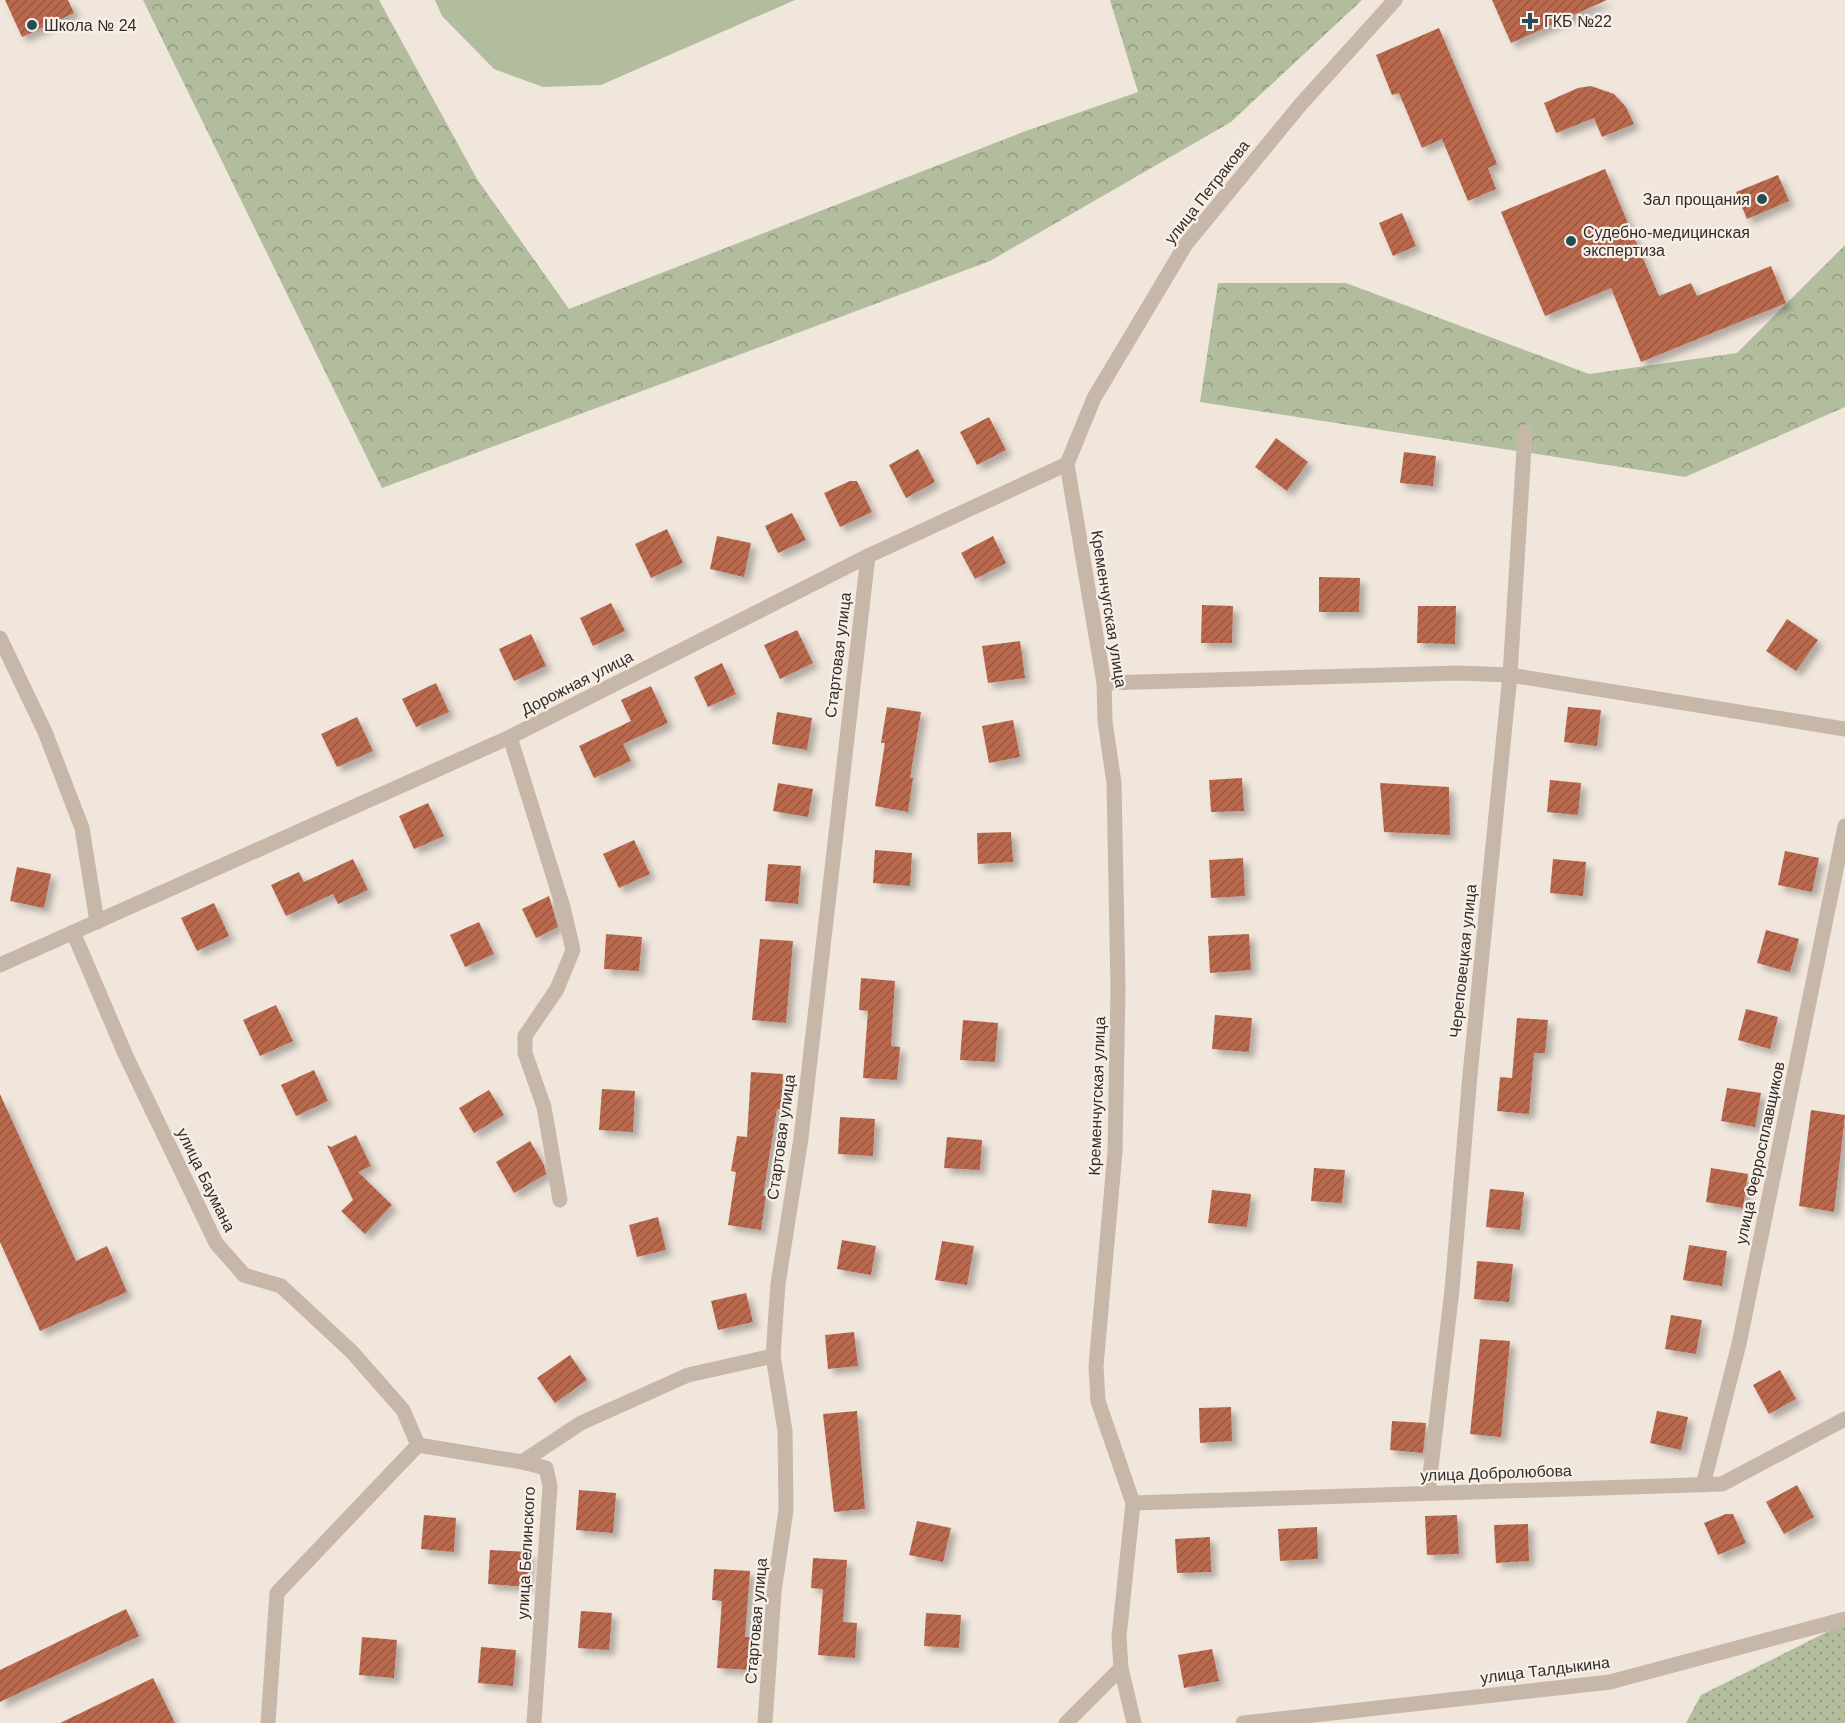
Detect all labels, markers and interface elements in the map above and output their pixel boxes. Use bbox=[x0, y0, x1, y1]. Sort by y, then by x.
marker: ГКБ №22 bbox=[1521, 12, 1539, 30]
place label: ГКБ №22 bbox=[1544, 13, 1612, 30]
place label: Школа № 24 bbox=[44, 17, 137, 34]
marker: Школа № 24 bbox=[25, 18, 39, 32]
street label: улица Петракова bbox=[1161, 137, 1253, 247]
place label: Зал прощания bbox=[1643, 191, 1750, 208]
marker: Зал прощания bbox=[1755, 192, 1769, 206]
place label: Судебно-медицинская экспертиза bbox=[1583, 224, 1750, 259]
marker: Судебно-медицинская экспертиза bbox=[1564, 234, 1578, 248]
street label: Кременчугская улица bbox=[1088, 529, 1130, 689]
street label: Стартовая улица bbox=[822, 591, 854, 719]
street label: Дорожная улица bbox=[518, 647, 636, 719]
street label: Череповецкая улица bbox=[1446, 883, 1480, 1039]
street label: Кременчугская улица bbox=[1086, 1016, 1108, 1176]
street label: улица Ферросплавщиков bbox=[1732, 1060, 1788, 1246]
street label: Стартовая улица bbox=[764, 1073, 798, 1201]
street label: улица Баумана bbox=[174, 1125, 238, 1235]
street label: улица Добролюбова bbox=[1420, 1462, 1572, 1484]
street label: улица Белинского bbox=[514, 1486, 538, 1620]
street label: Стартовая улица bbox=[742, 1557, 770, 1685]
street label: улица Талдыкина bbox=[1479, 1654, 1611, 1686]

